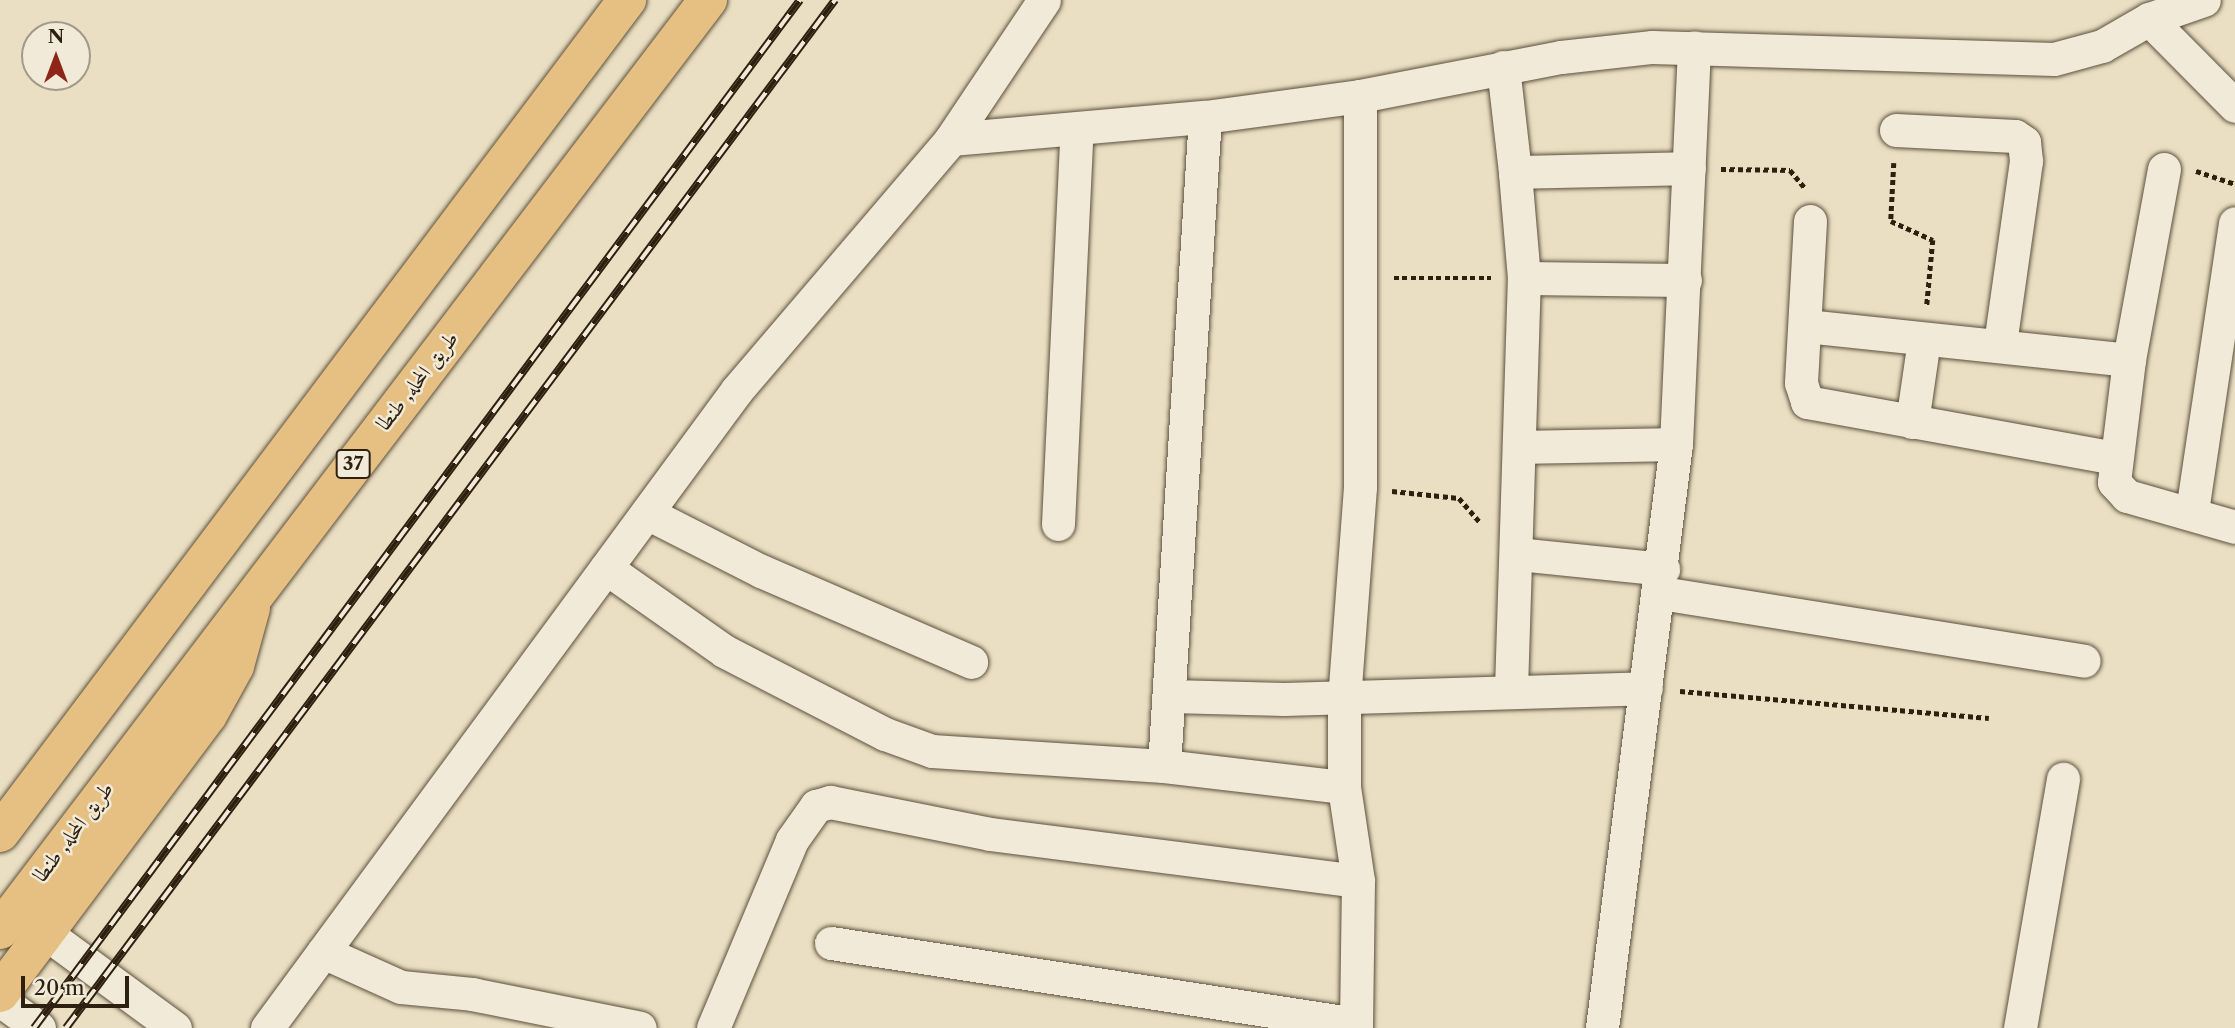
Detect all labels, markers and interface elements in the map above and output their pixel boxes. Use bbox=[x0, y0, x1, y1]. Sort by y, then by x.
north arrow bbox=[21, 21, 91, 91]
text: N bbox=[48, 25, 64, 48]
street label: طريق المحله, طنطا bbox=[371, 326, 463, 436]
road number: 37 bbox=[336, 449, 370, 480]
street label: طريق المحله, طنطا bbox=[27, 777, 119, 887]
scale bar bbox=[24, 962, 133, 1006]
text: 20 m bbox=[34, 975, 85, 1000]

